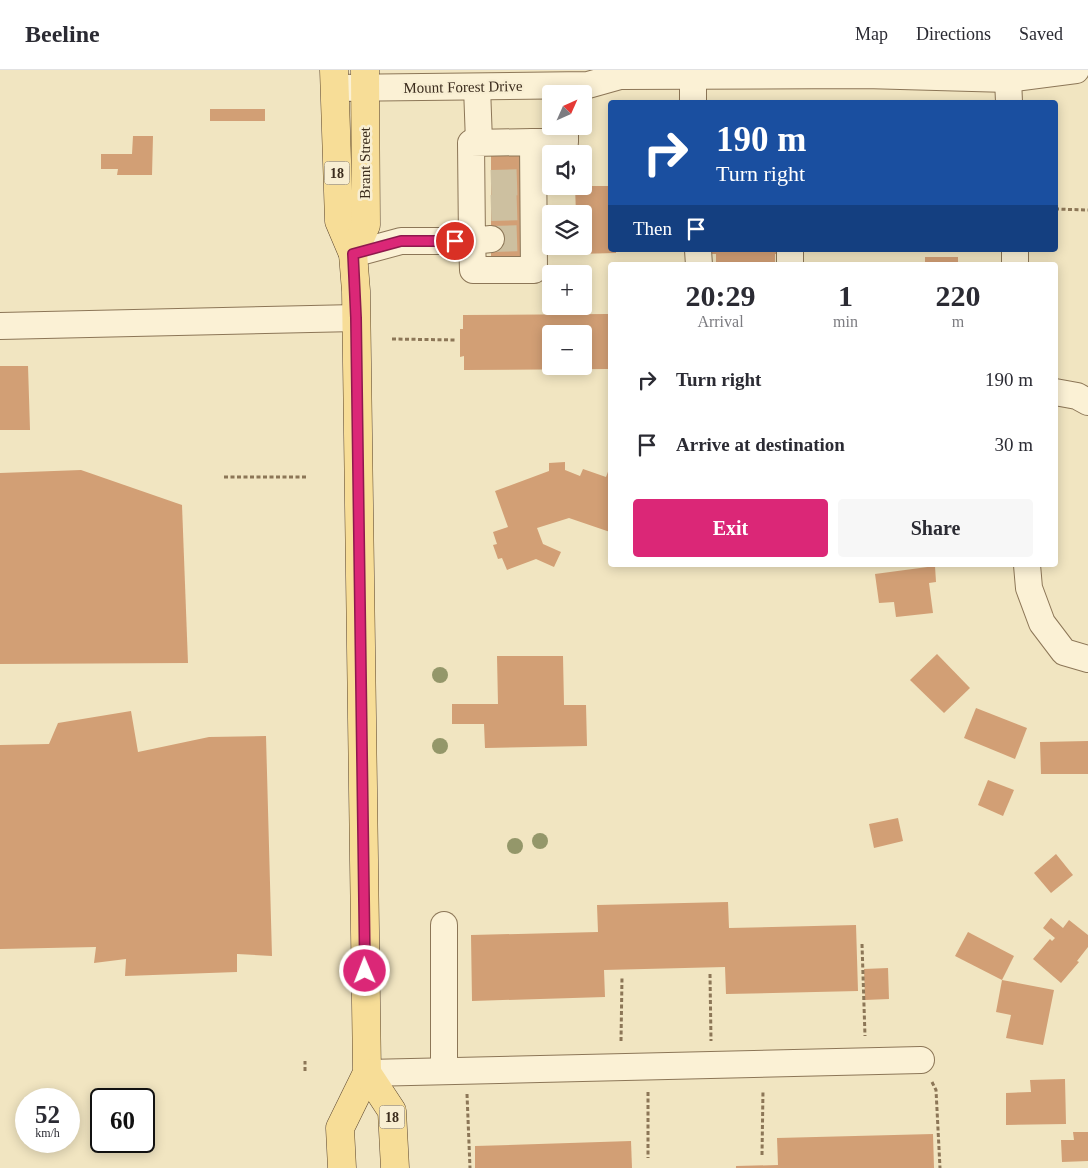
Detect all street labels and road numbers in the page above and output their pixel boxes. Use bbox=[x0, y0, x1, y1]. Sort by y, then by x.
street label: Mount Forest Drive bbox=[403, 78, 523, 96]
street label: Brant Street bbox=[357, 126, 373, 199]
road number: 18 bbox=[324, 162, 350, 185]
road number: 18 bbox=[380, 1106, 404, 1128]

